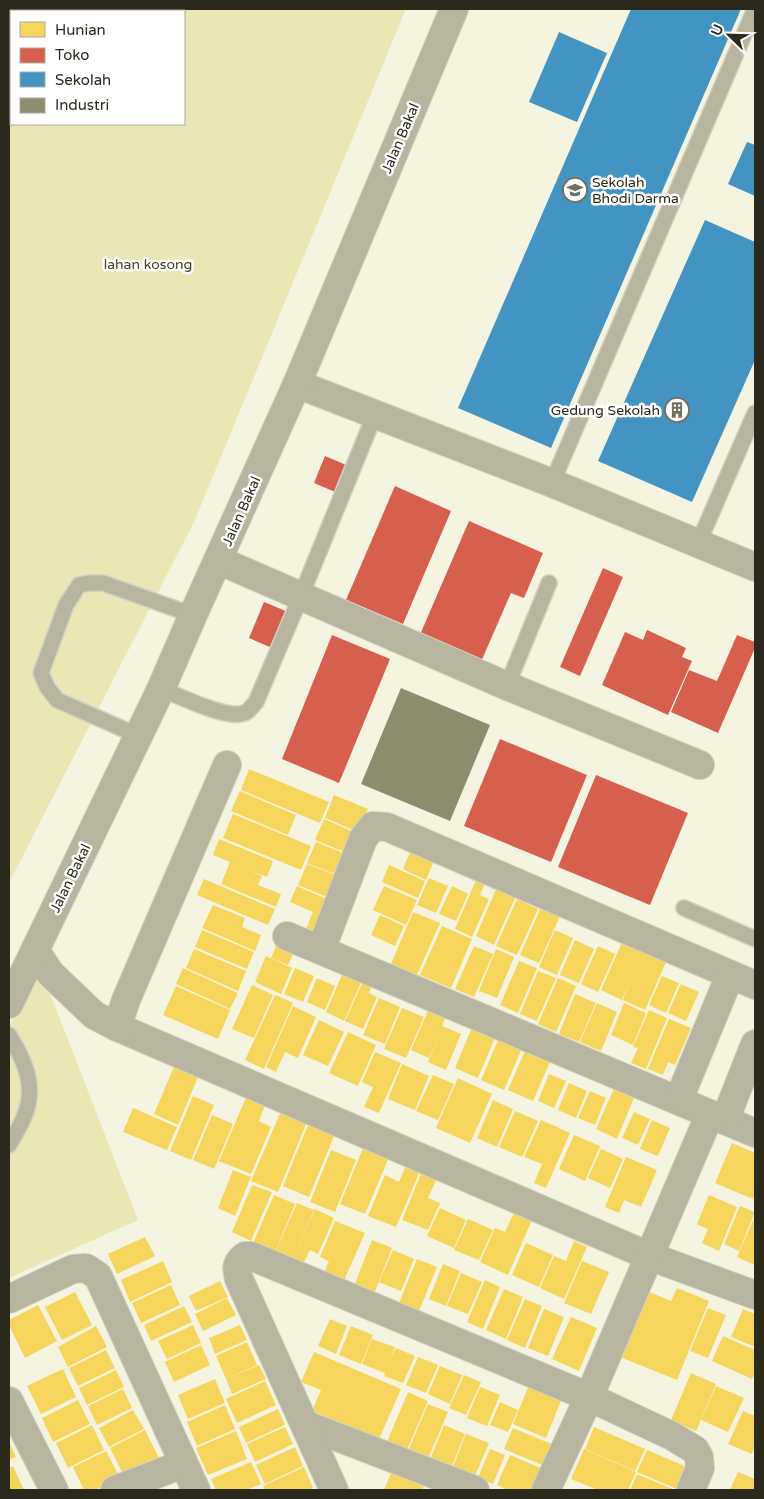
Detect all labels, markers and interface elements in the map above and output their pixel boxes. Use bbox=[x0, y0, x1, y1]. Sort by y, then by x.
legend bbox=[10, 10, 185, 125]
north arrow bbox=[704, 10, 754, 60]
text: Hunian bbox=[55, 21, 106, 39]
text: U bbox=[708, 22, 727, 38]
text: Toko bbox=[55, 46, 89, 64]
text: Sekolah bbox=[55, 71, 111, 89]
text: Industri bbox=[55, 96, 109, 114]
street label: Jalan Bakal bbox=[378, 101, 423, 176]
place label: Sekolah Bhodi Darma bbox=[592, 174, 679, 207]
school or university icon: Sekolah Bhodi Darma bbox=[562, 177, 588, 203]
park label: lahan kosong bbox=[104, 256, 192, 273]
building icon: Gedung Sekolah bbox=[664, 397, 690, 423]
place label: Gedung Sekolah bbox=[551, 402, 660, 419]
street label: Jalan Bakal bbox=[219, 474, 264, 549]
street label: Jalan Bakal bbox=[47, 841, 94, 915]

